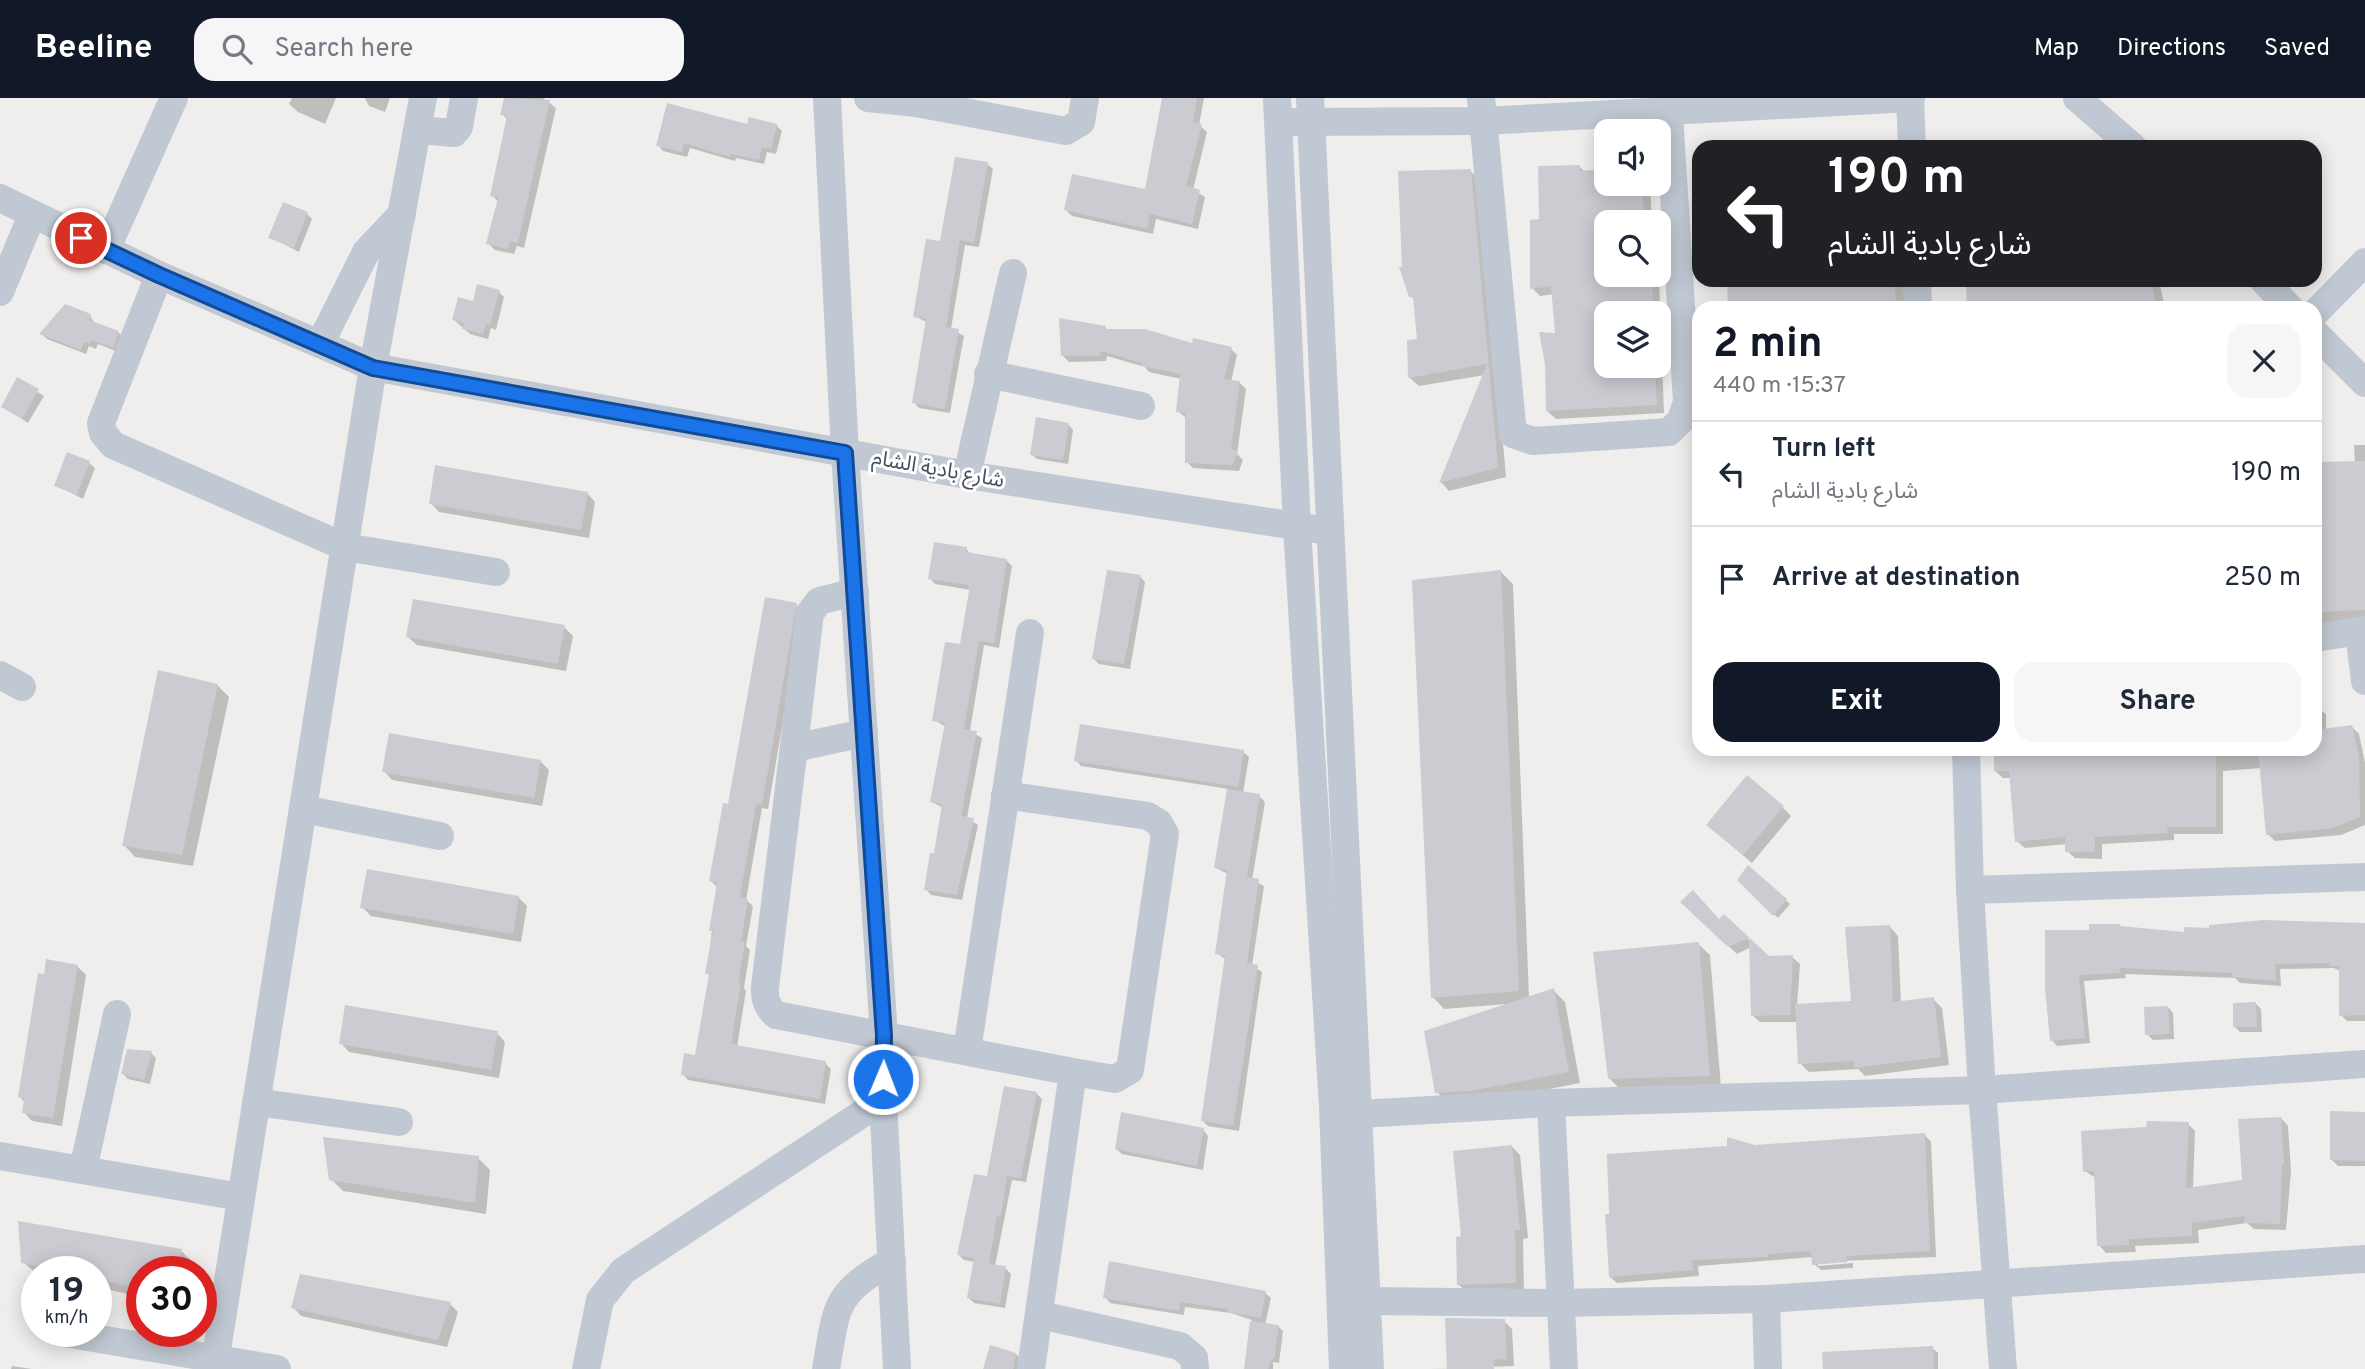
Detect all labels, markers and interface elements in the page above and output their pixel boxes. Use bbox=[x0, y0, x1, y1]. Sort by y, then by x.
search box bbox=[194, 18, 684, 81]
text: Beeline bbox=[35, 28, 152, 70]
icon: search bbox=[218, 30, 256, 68]
text: Search here bbox=[274, 33, 413, 66]
text: Map bbox=[2034, 34, 2079, 64]
text: Directions bbox=[2117, 34, 2226, 64]
text: Saved bbox=[2264, 34, 2330, 64]
map controls bbox=[1594, 119, 1671, 378]
button: sound bbox=[1594, 119, 1671, 196]
text: 190 m bbox=[1828, 149, 1965, 211]
icon: left bbox=[1713, 168, 1804, 259]
pin bbox=[51, 208, 111, 268]
button: search bbox=[1594, 210, 1671, 287]
icon: arrive bbox=[62, 219, 100, 257]
text: شارع بادية الشام bbox=[1828, 226, 2032, 266]
button: layers bbox=[1594, 301, 1671, 378]
text: 2 min bbox=[1713, 319, 1823, 372]
button: close bbox=[2227, 324, 2301, 398]
text: 440 m · 15:37 bbox=[1713, 372, 1846, 401]
text: Turn left bbox=[1772, 433, 1876, 466]
street label: شارع بادية الشام bbox=[870, 445, 1006, 496]
icon: left bbox=[1713, 455, 1751, 493]
text: 190 m bbox=[2231, 457, 2301, 490]
text: شارع بادية الشام bbox=[1772, 478, 1918, 507]
icon: arrive bbox=[1713, 560, 1751, 598]
text: Arrive at destination bbox=[1772, 562, 2020, 595]
text: 250 m bbox=[2224, 562, 2301, 595]
button: Exit bbox=[1713, 662, 2000, 742]
button: Share bbox=[2014, 662, 2301, 742]
position arrow bbox=[846, 1042, 920, 1116]
speed limit sign: 30 bbox=[126, 1256, 217, 1347]
text: 19 bbox=[49, 1270, 84, 1314]
text: km/h bbox=[45, 1307, 88, 1330]

